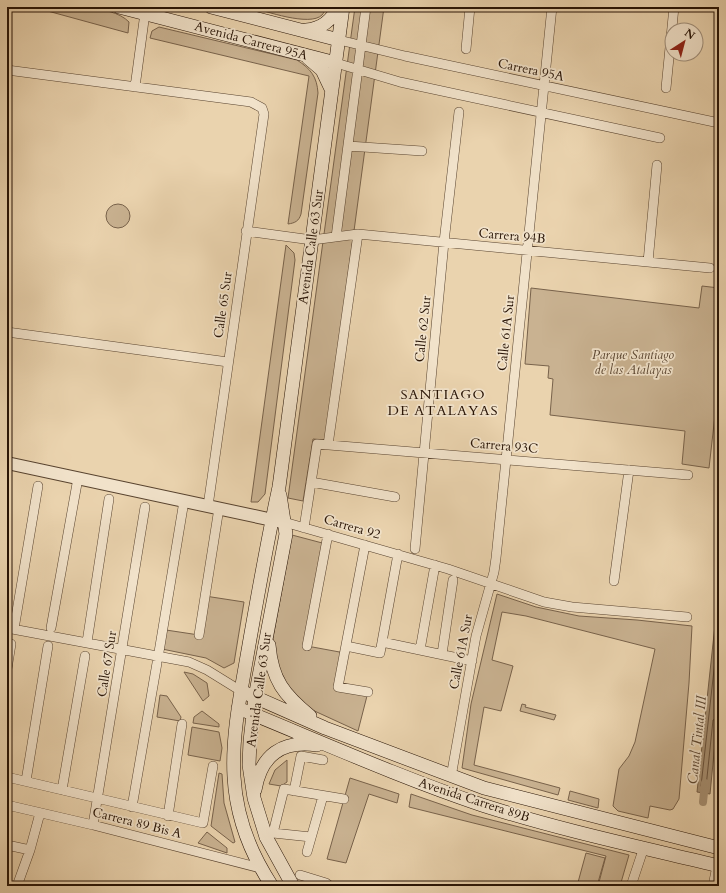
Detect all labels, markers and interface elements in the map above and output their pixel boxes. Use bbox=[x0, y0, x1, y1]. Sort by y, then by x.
street label: Avenida Carrera 95A bbox=[193, 17, 310, 65]
north arrow bbox=[664, 22, 704, 62]
text: N bbox=[681, 25, 698, 43]
street label: Carrera 95A bbox=[496, 54, 567, 86]
street label: Avenida Calle 63 Sur bbox=[294, 188, 328, 305]
street label: Carrera 94B bbox=[478, 224, 546, 248]
street label: Calle 65 Sur bbox=[209, 270, 237, 339]
street label: Calle 61A Sur bbox=[493, 294, 519, 372]
street label: Calle 62 Sur bbox=[411, 295, 435, 363]
park label: Parque Santiago de las Atalayas bbox=[592, 346, 674, 379]
district label: SANTIAGO DE ATALAYAS bbox=[388, 385, 498, 420]
street label: Carrera 93C bbox=[469, 434, 539, 458]
street label: Carrera 92 bbox=[322, 510, 383, 544]
street label: Calle 61A Sur bbox=[445, 613, 477, 691]
street label: Calle 67 Sur bbox=[93, 629, 121, 698]
street label: Avenida Calle 63 Sur bbox=[242, 631, 276, 748]
water label: Canal Tintal III bbox=[683, 694, 711, 785]
street label: Avenida Carrera 89B bbox=[416, 774, 532, 826]
street label: Carrera 89 Bis A bbox=[91, 803, 184, 843]

